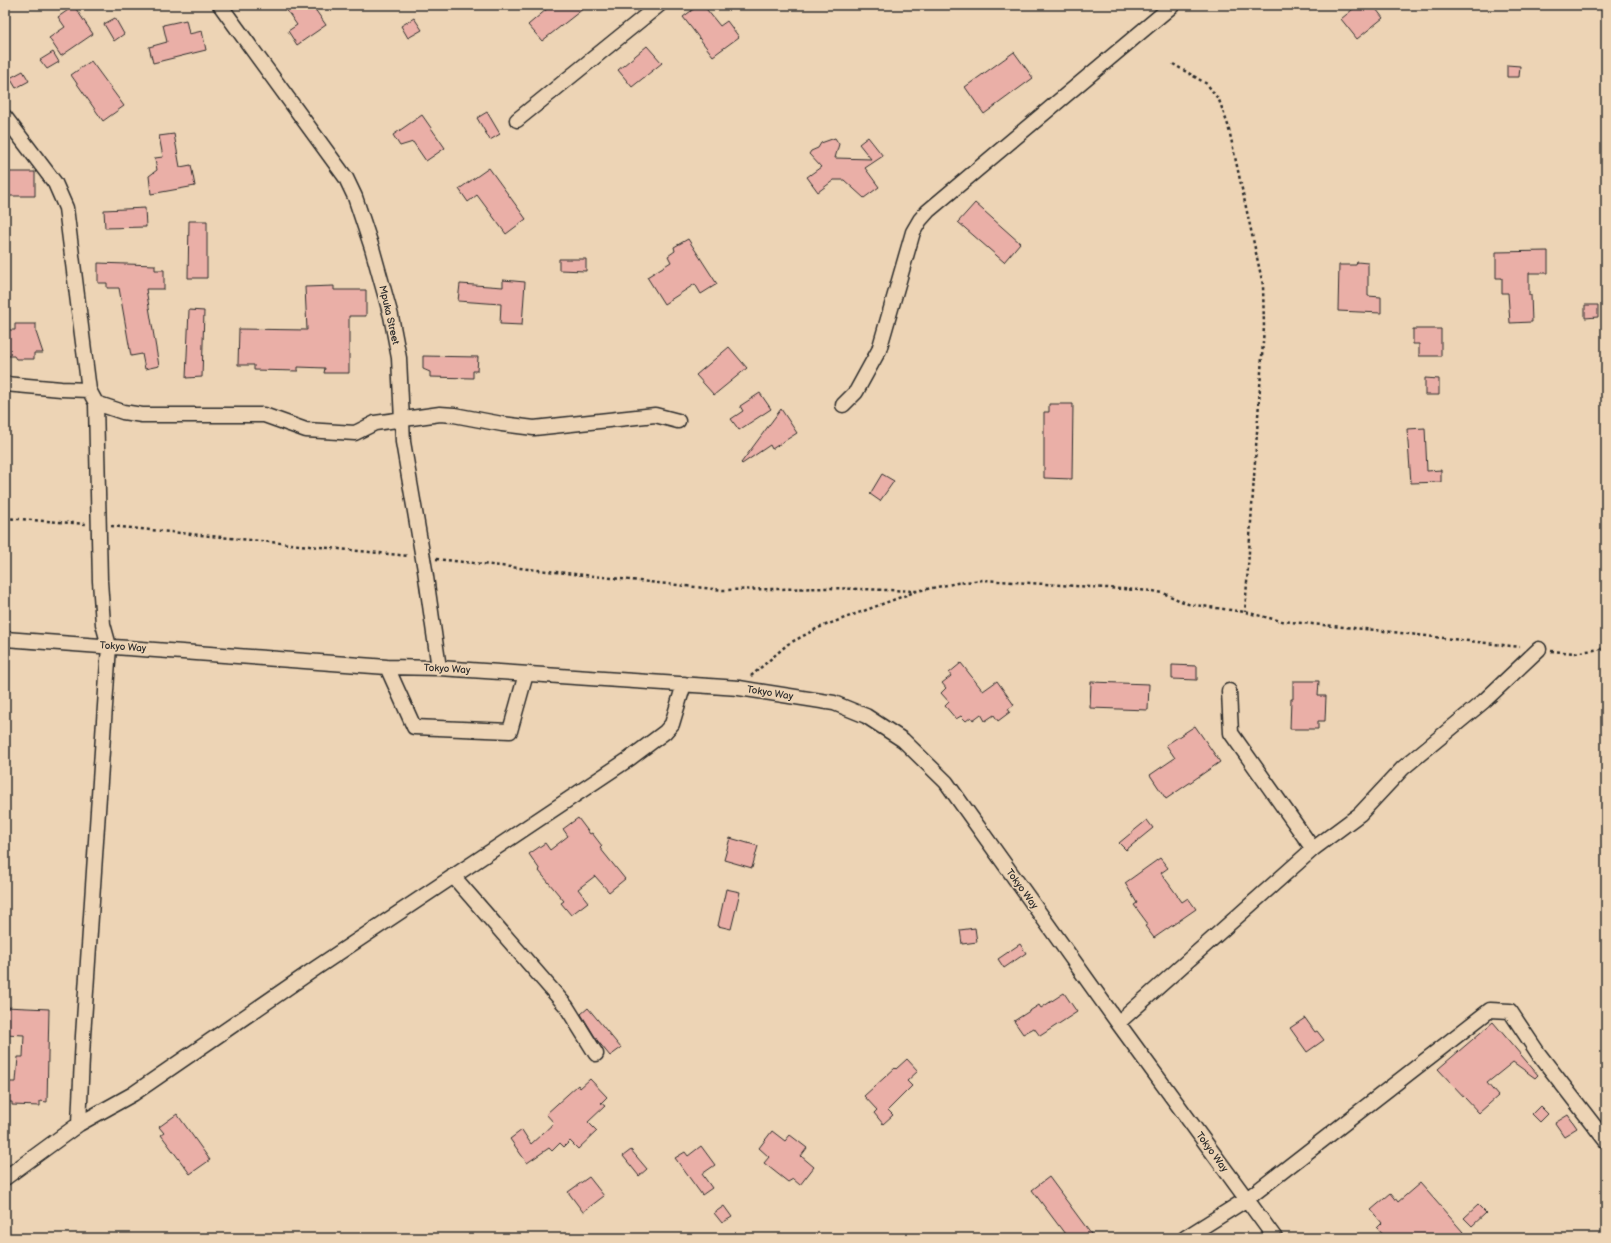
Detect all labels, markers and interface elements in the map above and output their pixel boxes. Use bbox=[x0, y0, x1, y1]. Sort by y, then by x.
street label: Mpuka Street bbox=[376, 284, 402, 346]
street label: Tokyo Way bbox=[99, 639, 147, 655]
street label: Tokyo Way bbox=[423, 662, 471, 676]
street label: Tokyo Way bbox=[746, 683, 794, 703]
street label: Tokyo Way bbox=[1003, 867, 1041, 912]
street label: Tokyo Way bbox=[1193, 1130, 1231, 1175]

